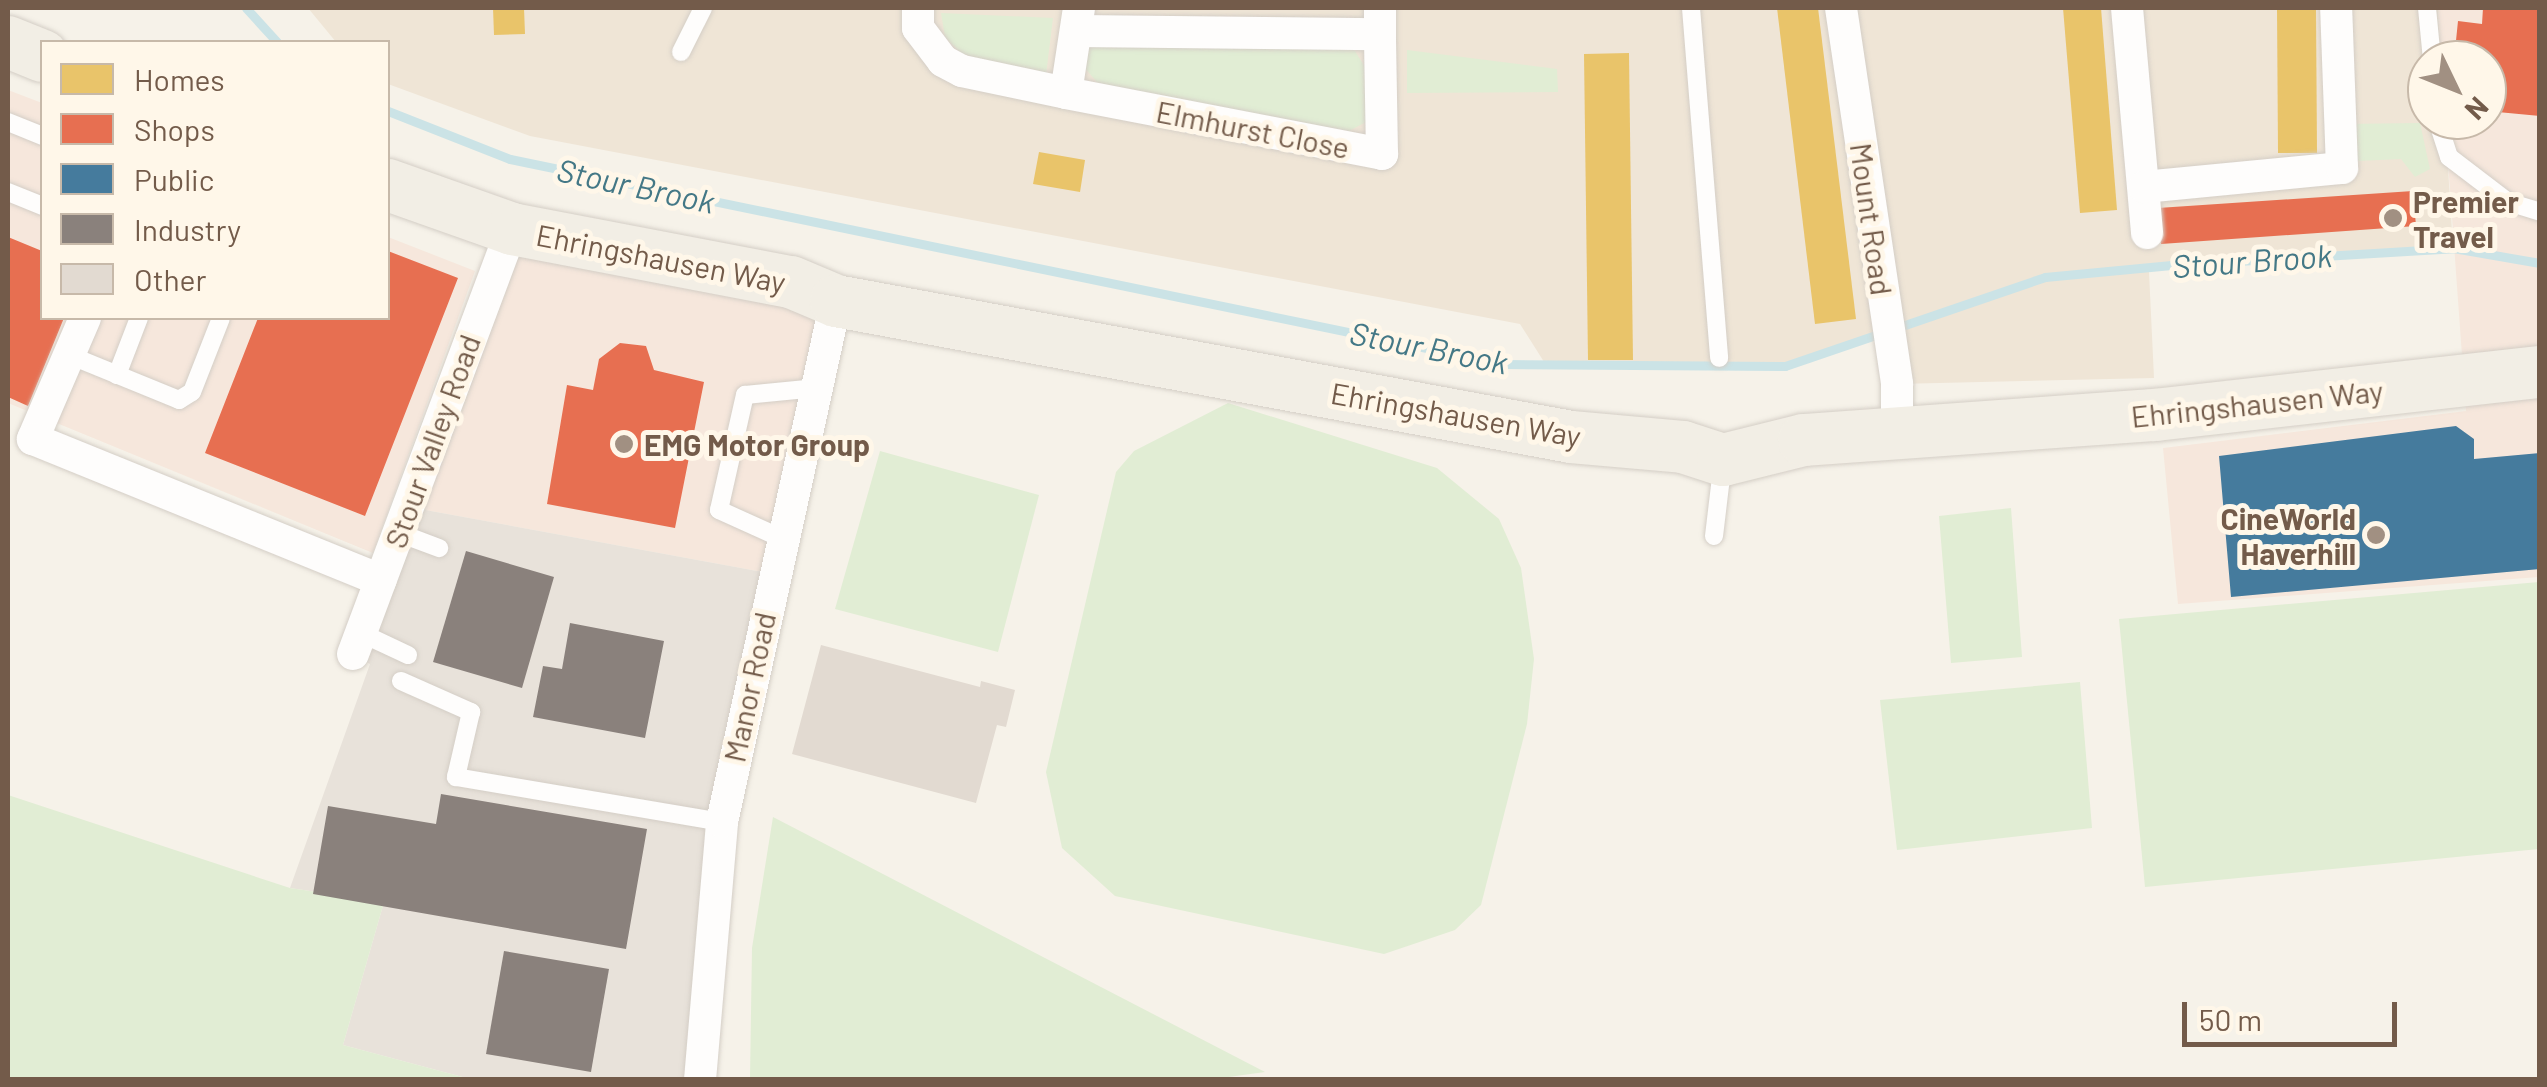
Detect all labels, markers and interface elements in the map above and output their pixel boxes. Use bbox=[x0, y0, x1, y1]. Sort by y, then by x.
legend bbox=[40, 40, 390, 320]
north arrow bbox=[2407, 40, 2507, 140]
text: Homes bbox=[134, 61, 225, 97]
text: N bbox=[2459, 91, 2496, 128]
street label: Elmhurst Close bbox=[1153, 93, 1353, 165]
text: Shops bbox=[134, 111, 215, 147]
street label: Mount Road bbox=[1844, 141, 1900, 297]
water label: Stour Brook bbox=[554, 150, 718, 220]
text: Public bbox=[134, 161, 214, 197]
place label: Premier Travel bbox=[2413, 183, 2519, 254]
marker: Premier Travel bbox=[2382, 207, 2404, 229]
text: Industry bbox=[134, 211, 241, 247]
street label: Ehringshausen Way bbox=[533, 216, 789, 300]
water label: Stour Brook bbox=[2171, 235, 2333, 285]
text: Other bbox=[134, 261, 206, 297]
water label: Stour Brook bbox=[1347, 313, 1511, 381]
street label: Stour Valley Road bbox=[377, 329, 487, 553]
street label: Ehringshausen Way bbox=[2129, 372, 2385, 434]
street label: Ehringshausen Way bbox=[1328, 374, 1584, 454]
place label: EMG Motor Group bbox=[644, 426, 870, 462]
marker: EMG Motor Group bbox=[613, 433, 635, 455]
place label: CineWorld Haverhill bbox=[2220, 500, 2356, 570]
marker: CineWorld Haverhill bbox=[2365, 524, 2387, 546]
street label: Manor Road bbox=[716, 609, 782, 765]
scale bar bbox=[2187, 982, 2402, 1044]
text: 50 m bbox=[2199, 1001, 2262, 1037]

